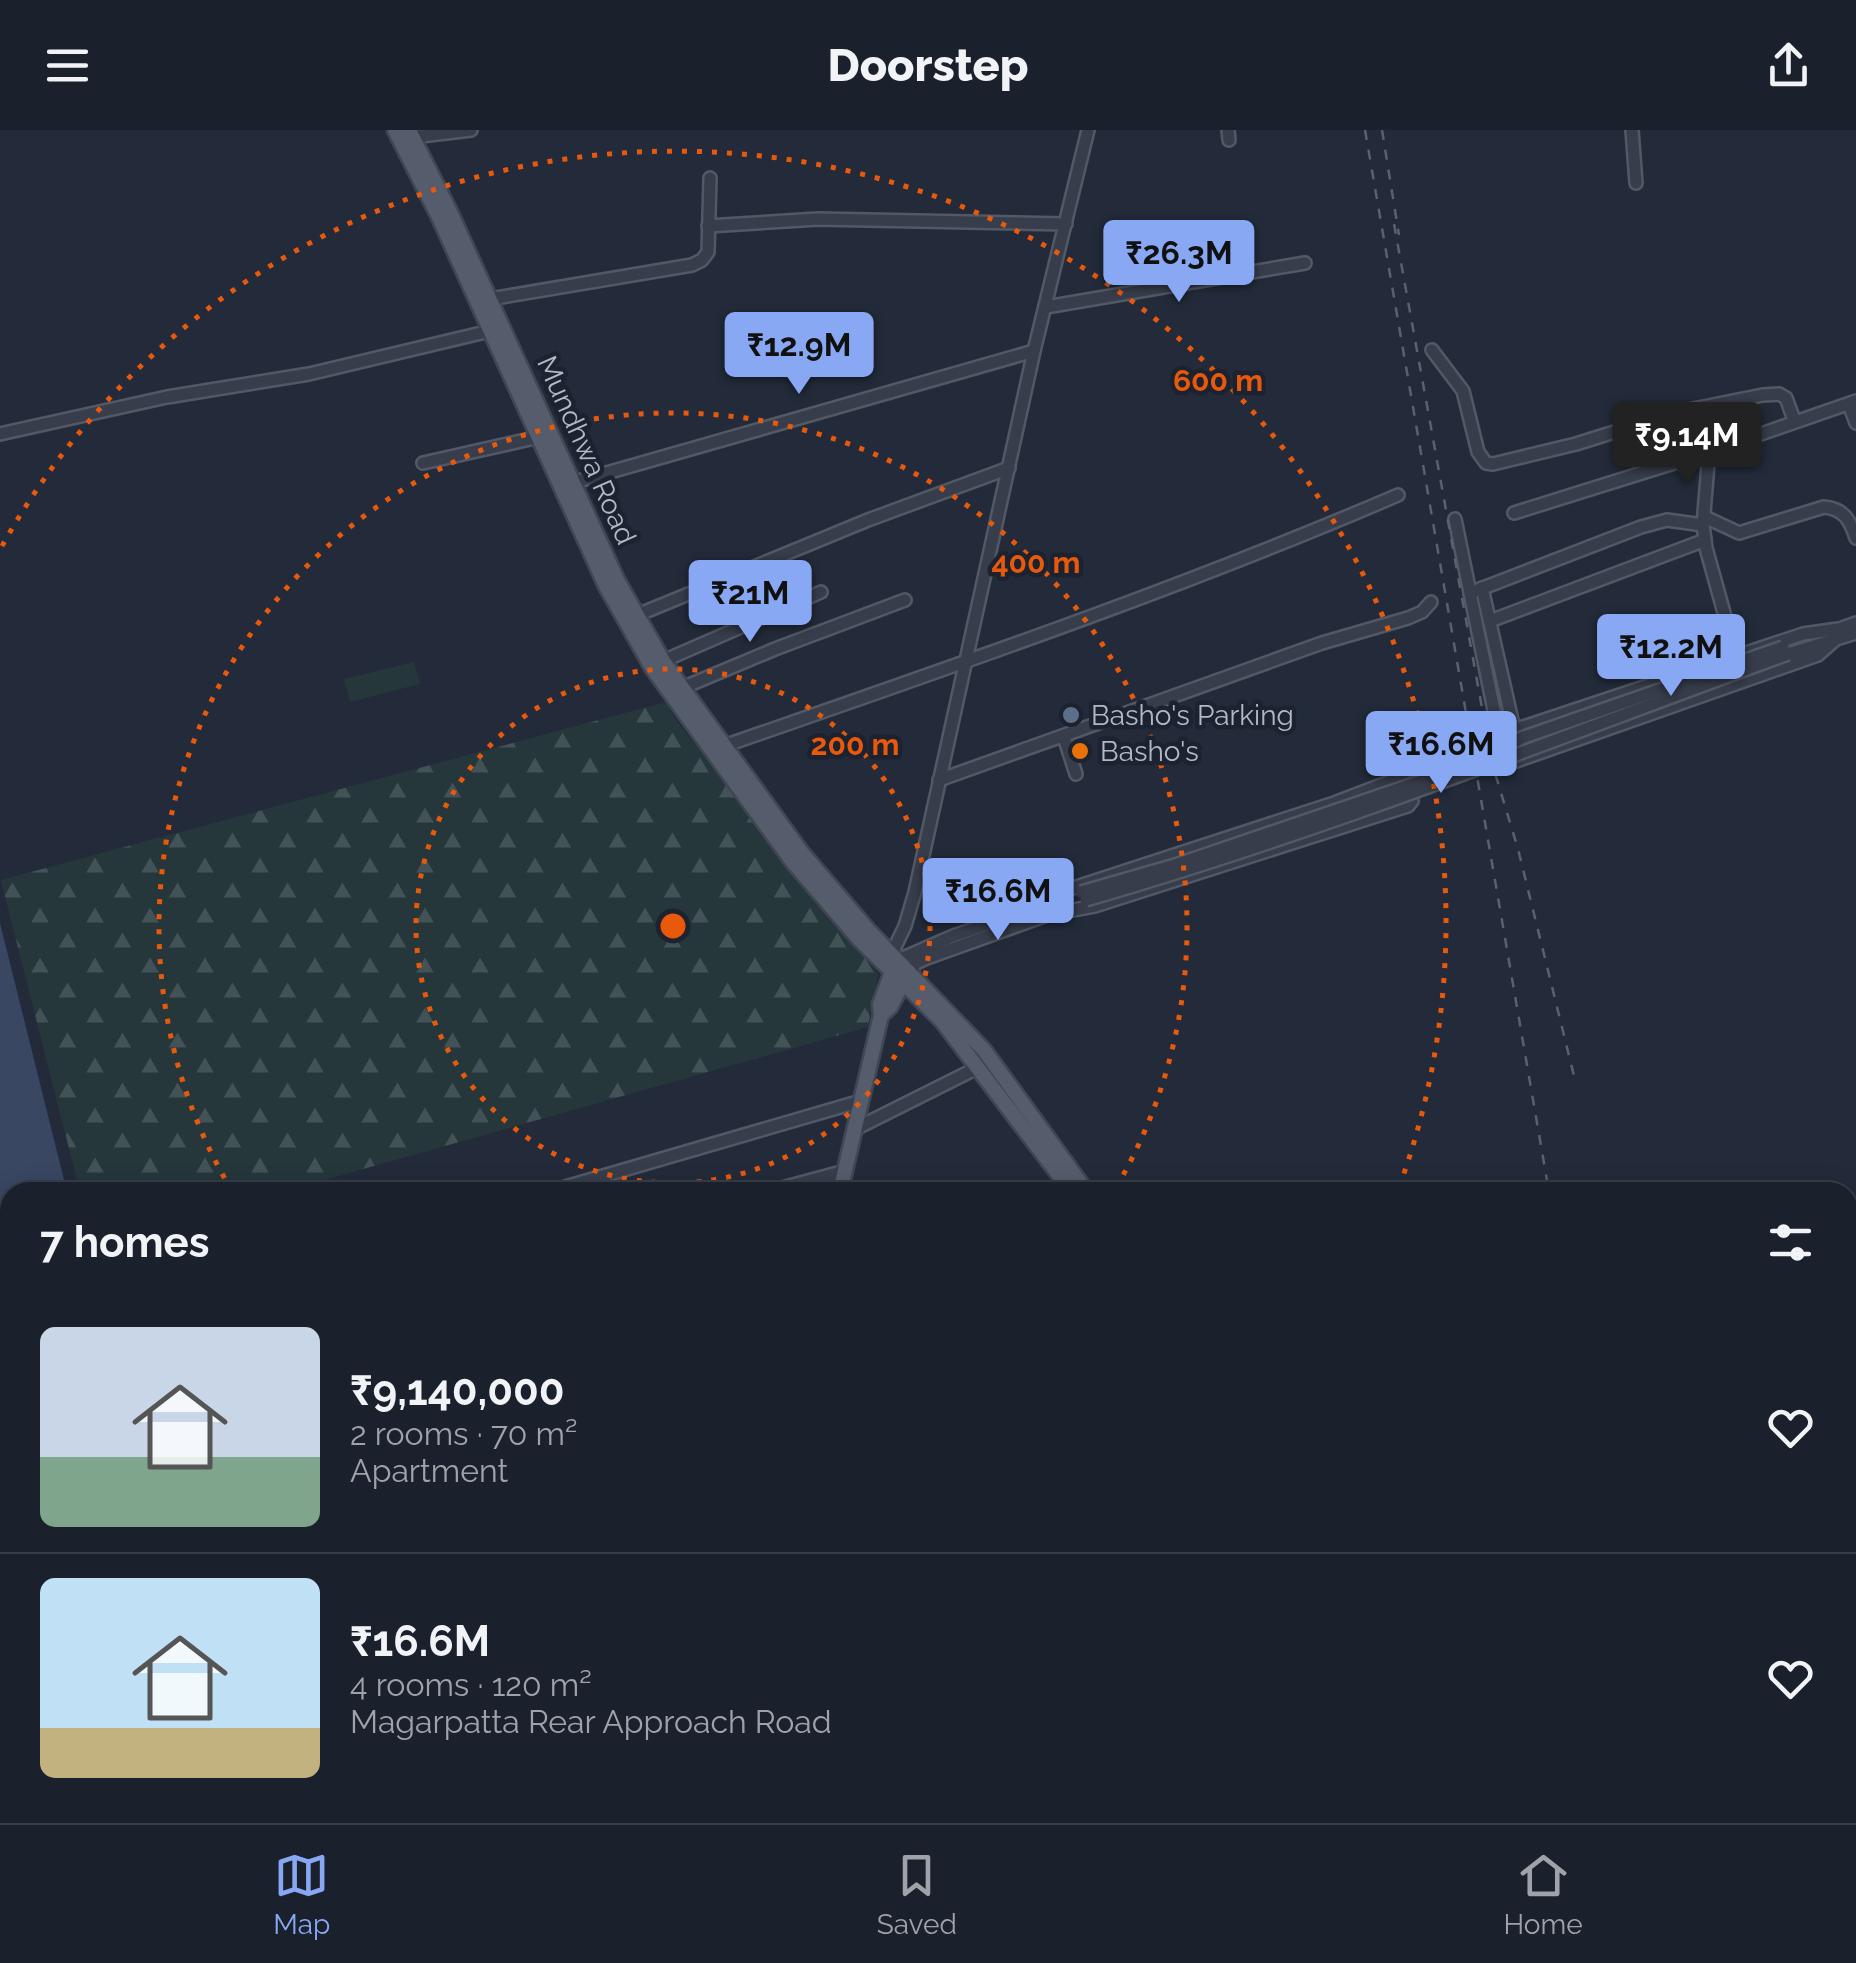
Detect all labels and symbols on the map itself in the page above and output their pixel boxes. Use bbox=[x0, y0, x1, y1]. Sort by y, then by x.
pin: ₹26.3M bbox=[1098, 220, 1260, 305]
pin: ₹12.9M bbox=[718, 312, 880, 397]
street label: Mundhwa Road bbox=[530, 351, 643, 550]
text: 600 m bbox=[1173, 363, 1263, 398]
pin: ₹9.14M bbox=[1606, 402, 1768, 487]
text: 400 m bbox=[991, 545, 1081, 580]
pin: ₹21M bbox=[691, 560, 809, 645]
pin: ₹12.2M bbox=[1590, 614, 1752, 699]
place label: Basho's Parking bbox=[1091, 699, 1294, 732]
marker: Basho's Parking bbox=[1060, 704, 1082, 726]
pin: ₹16.6M bbox=[1360, 711, 1522, 796]
text: 200 m bbox=[811, 727, 899, 762]
place label: Basho's bbox=[1100, 735, 1199, 768]
marker: Basho's bbox=[1069, 740, 1091, 762]
pin: ₹16.6M bbox=[917, 858, 1079, 943]
centre of rings bbox=[655, 908, 691, 944]

